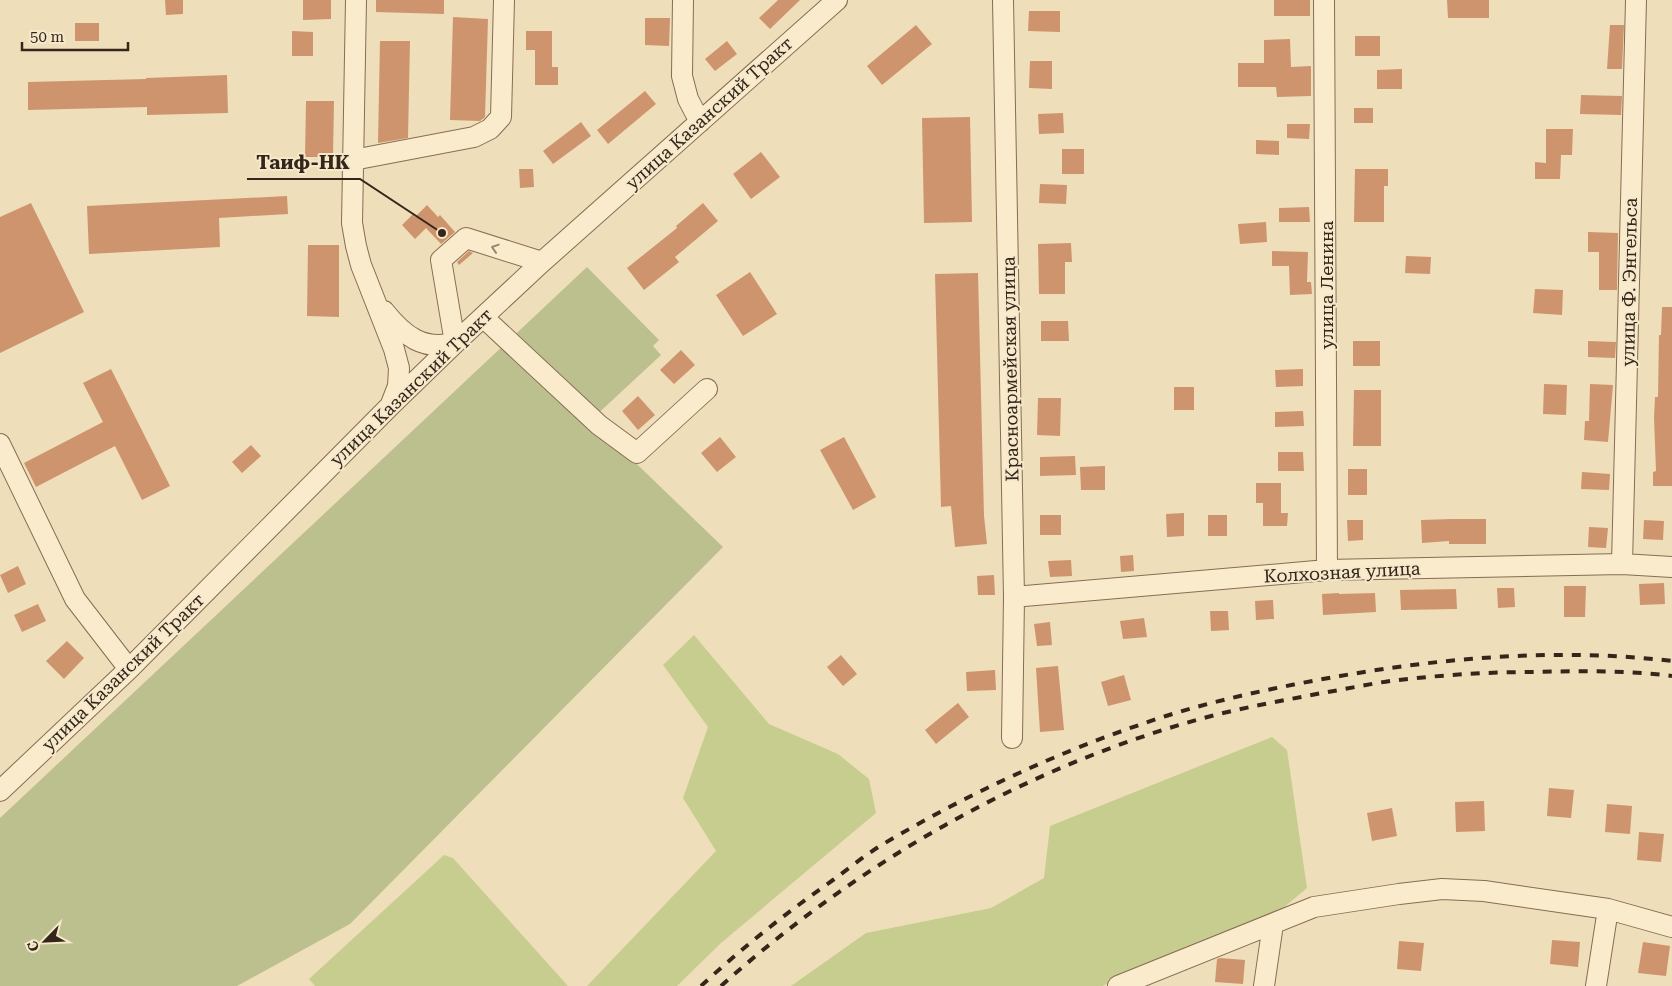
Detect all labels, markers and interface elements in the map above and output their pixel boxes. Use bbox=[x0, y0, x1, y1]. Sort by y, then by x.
scale bar bbox=[22, 20, 129, 52]
text: 50 m bbox=[30, 28, 65, 46]
street label: улица Казанский Тракт bbox=[621, 32, 797, 194]
callout: Таиф-НК bbox=[247, 145, 360, 179]
text: Таиф-НК bbox=[256, 151, 350, 174]
street label: улица Ф. Энгельса bbox=[1617, 197, 1641, 367]
street label: улица Ленина bbox=[1316, 220, 1337, 349]
one-way arrow bbox=[491, 243, 500, 253]
street label: Красноармейская улица bbox=[998, 256, 1022, 482]
street label: улица Казанский Тракт bbox=[326, 304, 496, 470]
street label: Колхозная улица bbox=[1263, 557, 1421, 587]
street label: улица Казанский Тракт bbox=[38, 589, 208, 755]
north arrow bbox=[20, 916, 70, 966]
text: С bbox=[24, 938, 42, 954]

